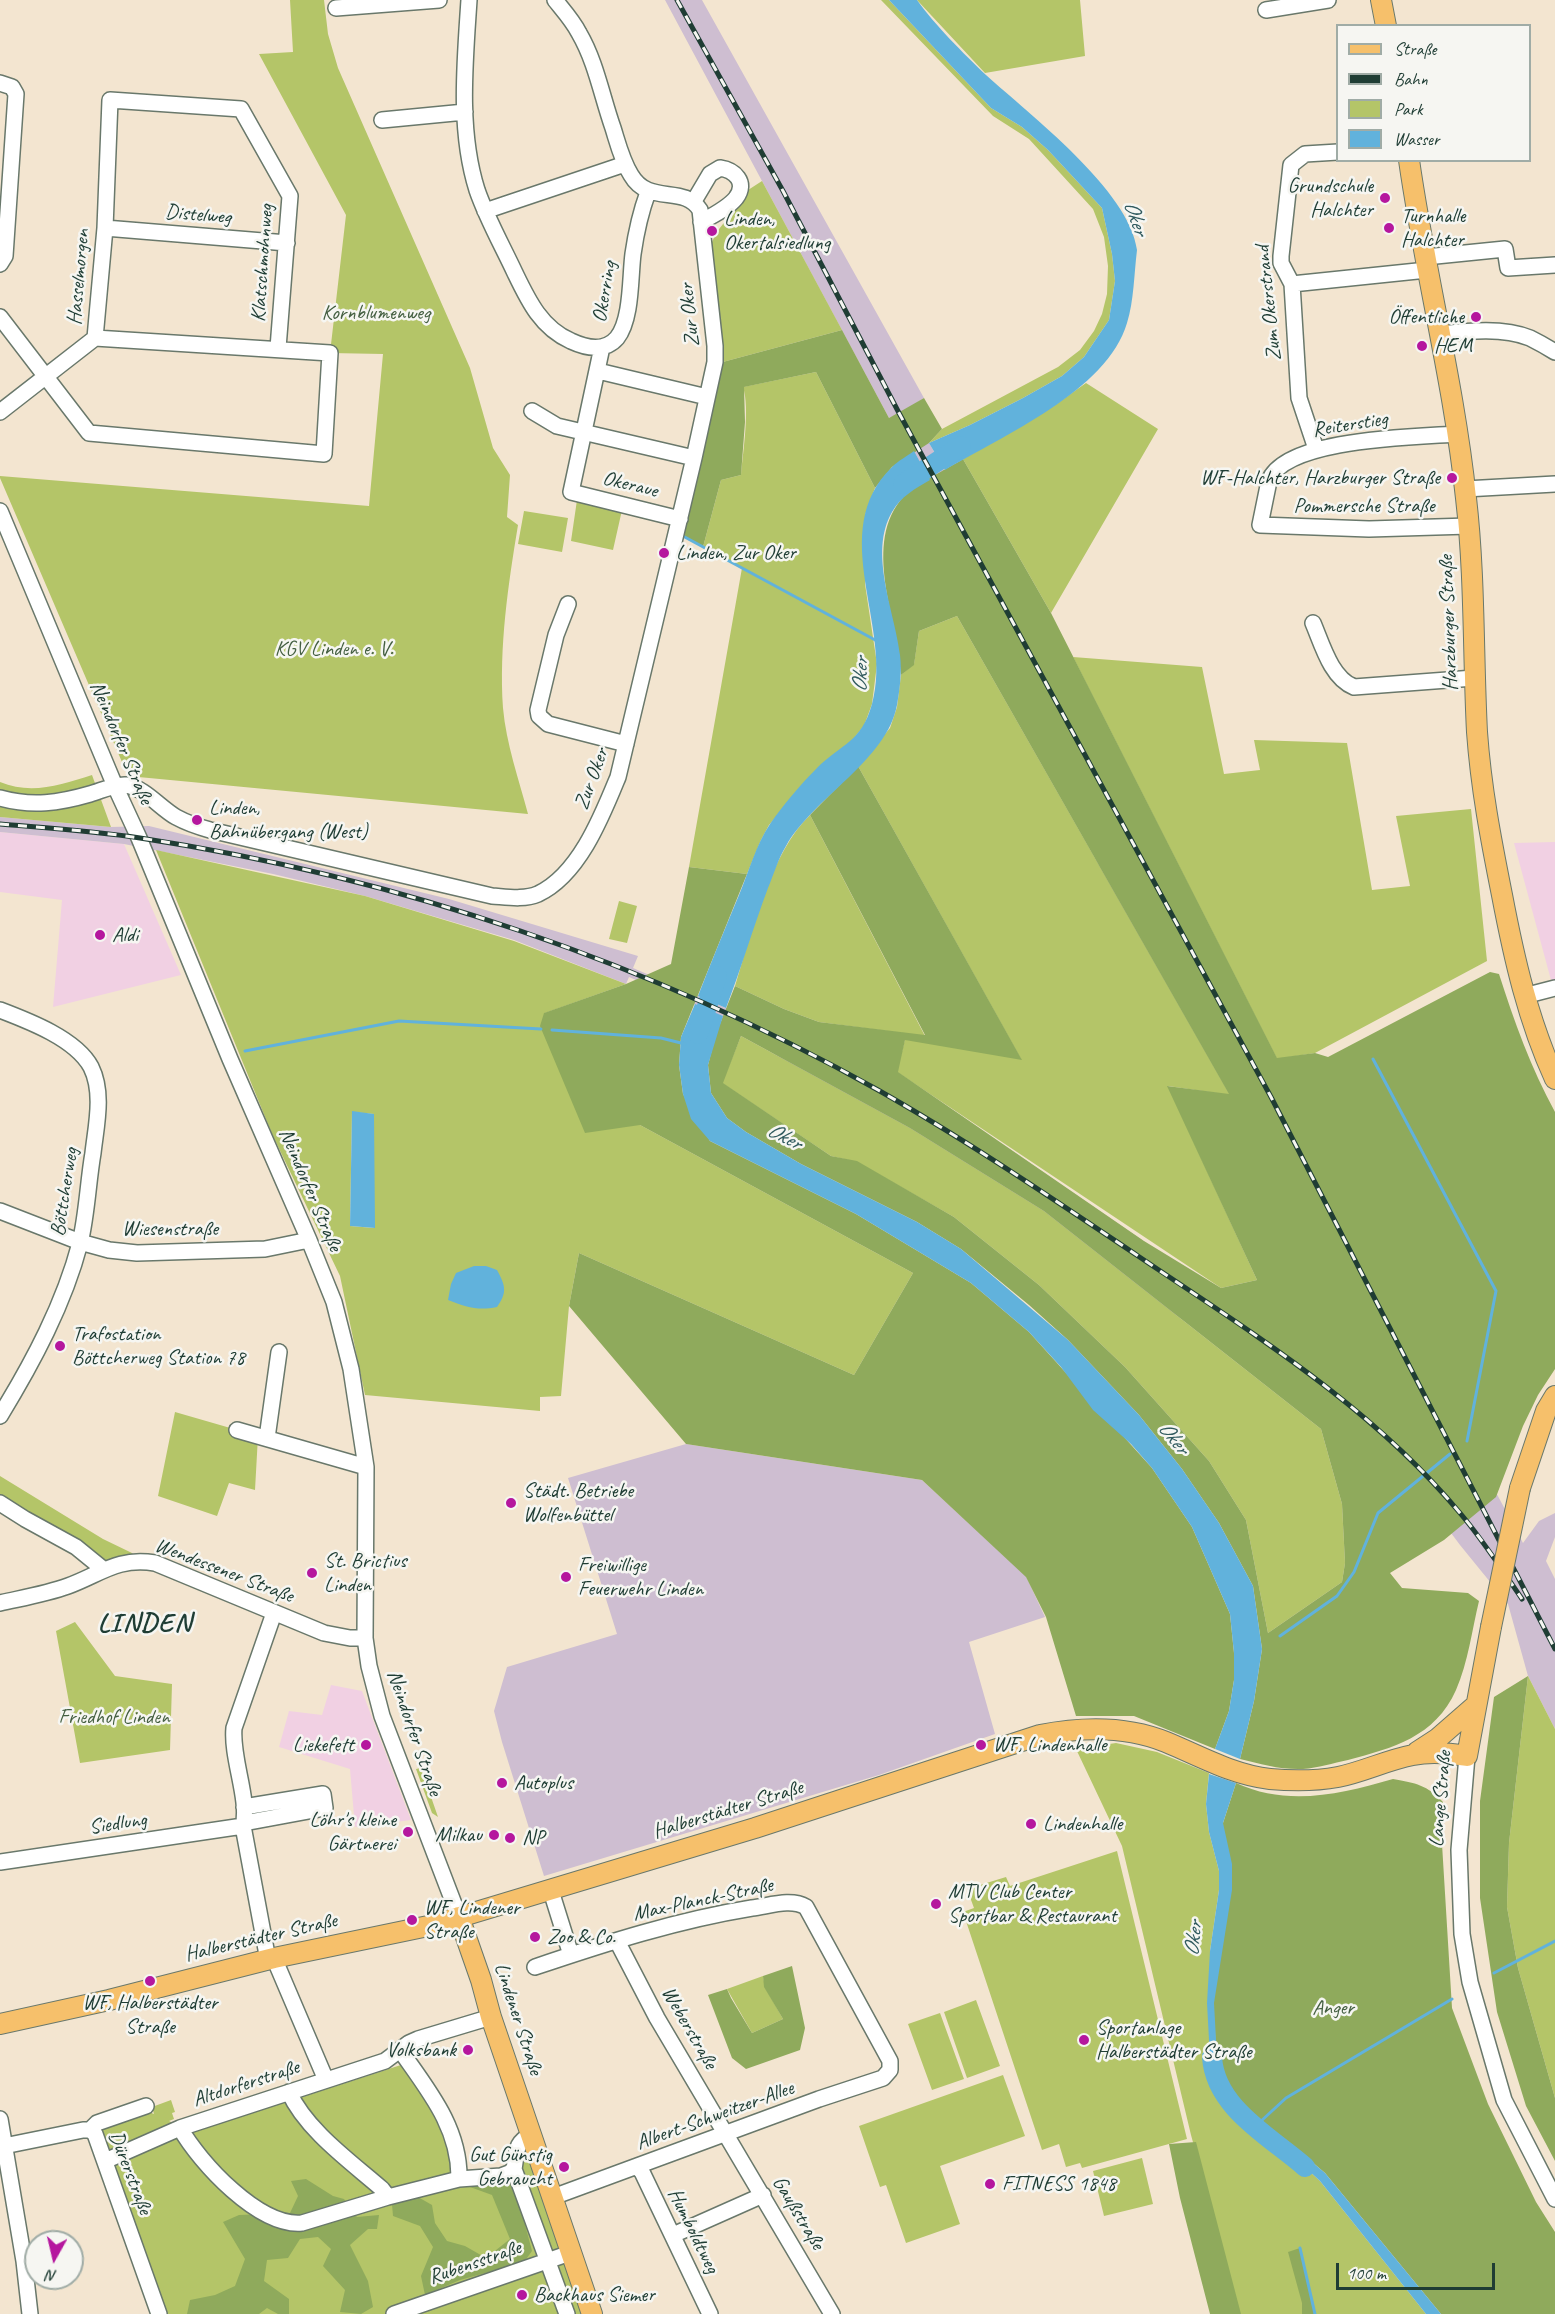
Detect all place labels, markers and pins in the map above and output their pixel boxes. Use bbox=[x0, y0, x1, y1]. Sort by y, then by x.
place label: Grundschule Halchter bbox=[1288, 173, 1373, 223]
marker: Grundschule Halchter bbox=[1378, 191, 1392, 205]
place label: Turnhalle Halchter bbox=[1401, 203, 1465, 253]
place label: Linden, Okertalsiedlung bbox=[724, 206, 830, 256]
marker: Turnhalle Halchter bbox=[1382, 221, 1396, 235]
marker: Linden, Okertalsiedlung bbox=[705, 224, 719, 238]
place label: Öffentliche bbox=[1389, 304, 1464, 330]
marker: Öffentliche bbox=[1469, 310, 1483, 324]
place label: HEM bbox=[1434, 333, 1472, 359]
marker: HEM bbox=[1415, 339, 1429, 353]
place label: WF-Halchter, Harzburger Straße bbox=[1200, 465, 1440, 491]
marker: WF-Halchter, Harzburger Straße bbox=[1445, 471, 1459, 485]
place label: Linden, Zur Oker bbox=[676, 540, 796, 566]
marker: Linden, Zur Oker bbox=[657, 546, 671, 560]
place label: Linden, Bahnübergang (West) bbox=[209, 795, 368, 845]
marker: Linden, Bahnübergang (West) bbox=[190, 813, 204, 827]
place label: Aldi bbox=[112, 922, 138, 948]
marker: Aldi bbox=[93, 928, 107, 942]
place label: Trafostation Böttcherweg Station 78 bbox=[72, 1321, 245, 1371]
marker: Trafostation Böttcherweg Station 78 bbox=[53, 1339, 67, 1353]
place label: Städt. Betriebe Wolfenbüttel bbox=[523, 1478, 633, 1528]
marker: Städt. Betriebe Wolfenbüttel bbox=[504, 1496, 518, 1510]
place label: St. Brictius Linden bbox=[324, 1548, 407, 1598]
place label: Freiwillige Feuerwehr Linden bbox=[578, 1552, 703, 1602]
marker: St. Brictius Linden bbox=[305, 1566, 319, 1580]
marker: Freiwillige Feuerwehr Linden bbox=[559, 1570, 573, 1584]
place label: Liekefett bbox=[293, 1732, 354, 1758]
place label: WF, Lindenhalle bbox=[993, 1732, 1106, 1758]
marker: Liekefett bbox=[359, 1738, 373, 1752]
marker: WF, Lindenhalle bbox=[974, 1738, 988, 1752]
place label: Autoplus bbox=[514, 1770, 573, 1796]
marker: Autoplus bbox=[495, 1776, 509, 1790]
place label: Löhr's kleine Gärtnerei bbox=[309, 1807, 396, 1857]
place label: Lindenhalle bbox=[1043, 1811, 1122, 1837]
marker: Lindenhalle bbox=[1024, 1817, 1038, 1831]
place label: Milkau bbox=[435, 1822, 482, 1848]
marker: Löhr's kleine Gärtnerei bbox=[401, 1825, 415, 1839]
place label: NP bbox=[522, 1825, 544, 1851]
marker: Milkau bbox=[487, 1828, 501, 1842]
marker: NP bbox=[503, 1831, 517, 1845]
place label: MTV Club Center Sportbar & Restaurant bbox=[948, 1879, 1117, 1929]
place label: WF, Lindener Straße bbox=[424, 1895, 520, 1945]
marker: MTV Club Center Sportbar & Restaurant bbox=[929, 1897, 943, 1911]
marker: WF, Lindener Straße bbox=[405, 1913, 419, 1927]
place label: Zoo & Co. bbox=[547, 1924, 616, 1950]
marker: Zoo & Co. bbox=[528, 1930, 542, 1944]
marker: WF, Halberstädter Straße bbox=[143, 1974, 157, 1988]
place label: WF, Halberstädter Straße bbox=[82, 1990, 218, 2040]
place label: Sportanlage Halberstädter Straße bbox=[1096, 2015, 1252, 2065]
marker: Sportanlage Halberstädter Straße bbox=[1077, 2033, 1091, 2047]
place label: Volksbank bbox=[386, 2037, 456, 2063]
marker: Volksbank bbox=[461, 2043, 475, 2057]
place label: Gut Günstig Gebraucht bbox=[469, 2142, 552, 2192]
marker: Gut Günstig Gebraucht bbox=[557, 2160, 571, 2174]
place label: FITNESS 1848 bbox=[1002, 2171, 1116, 2197]
marker: FITNESS 1848 bbox=[983, 2177, 997, 2191]
place label: Backhaus Siemer bbox=[534, 2282, 655, 2308]
marker: Backhaus Siemer bbox=[515, 2288, 529, 2302]

